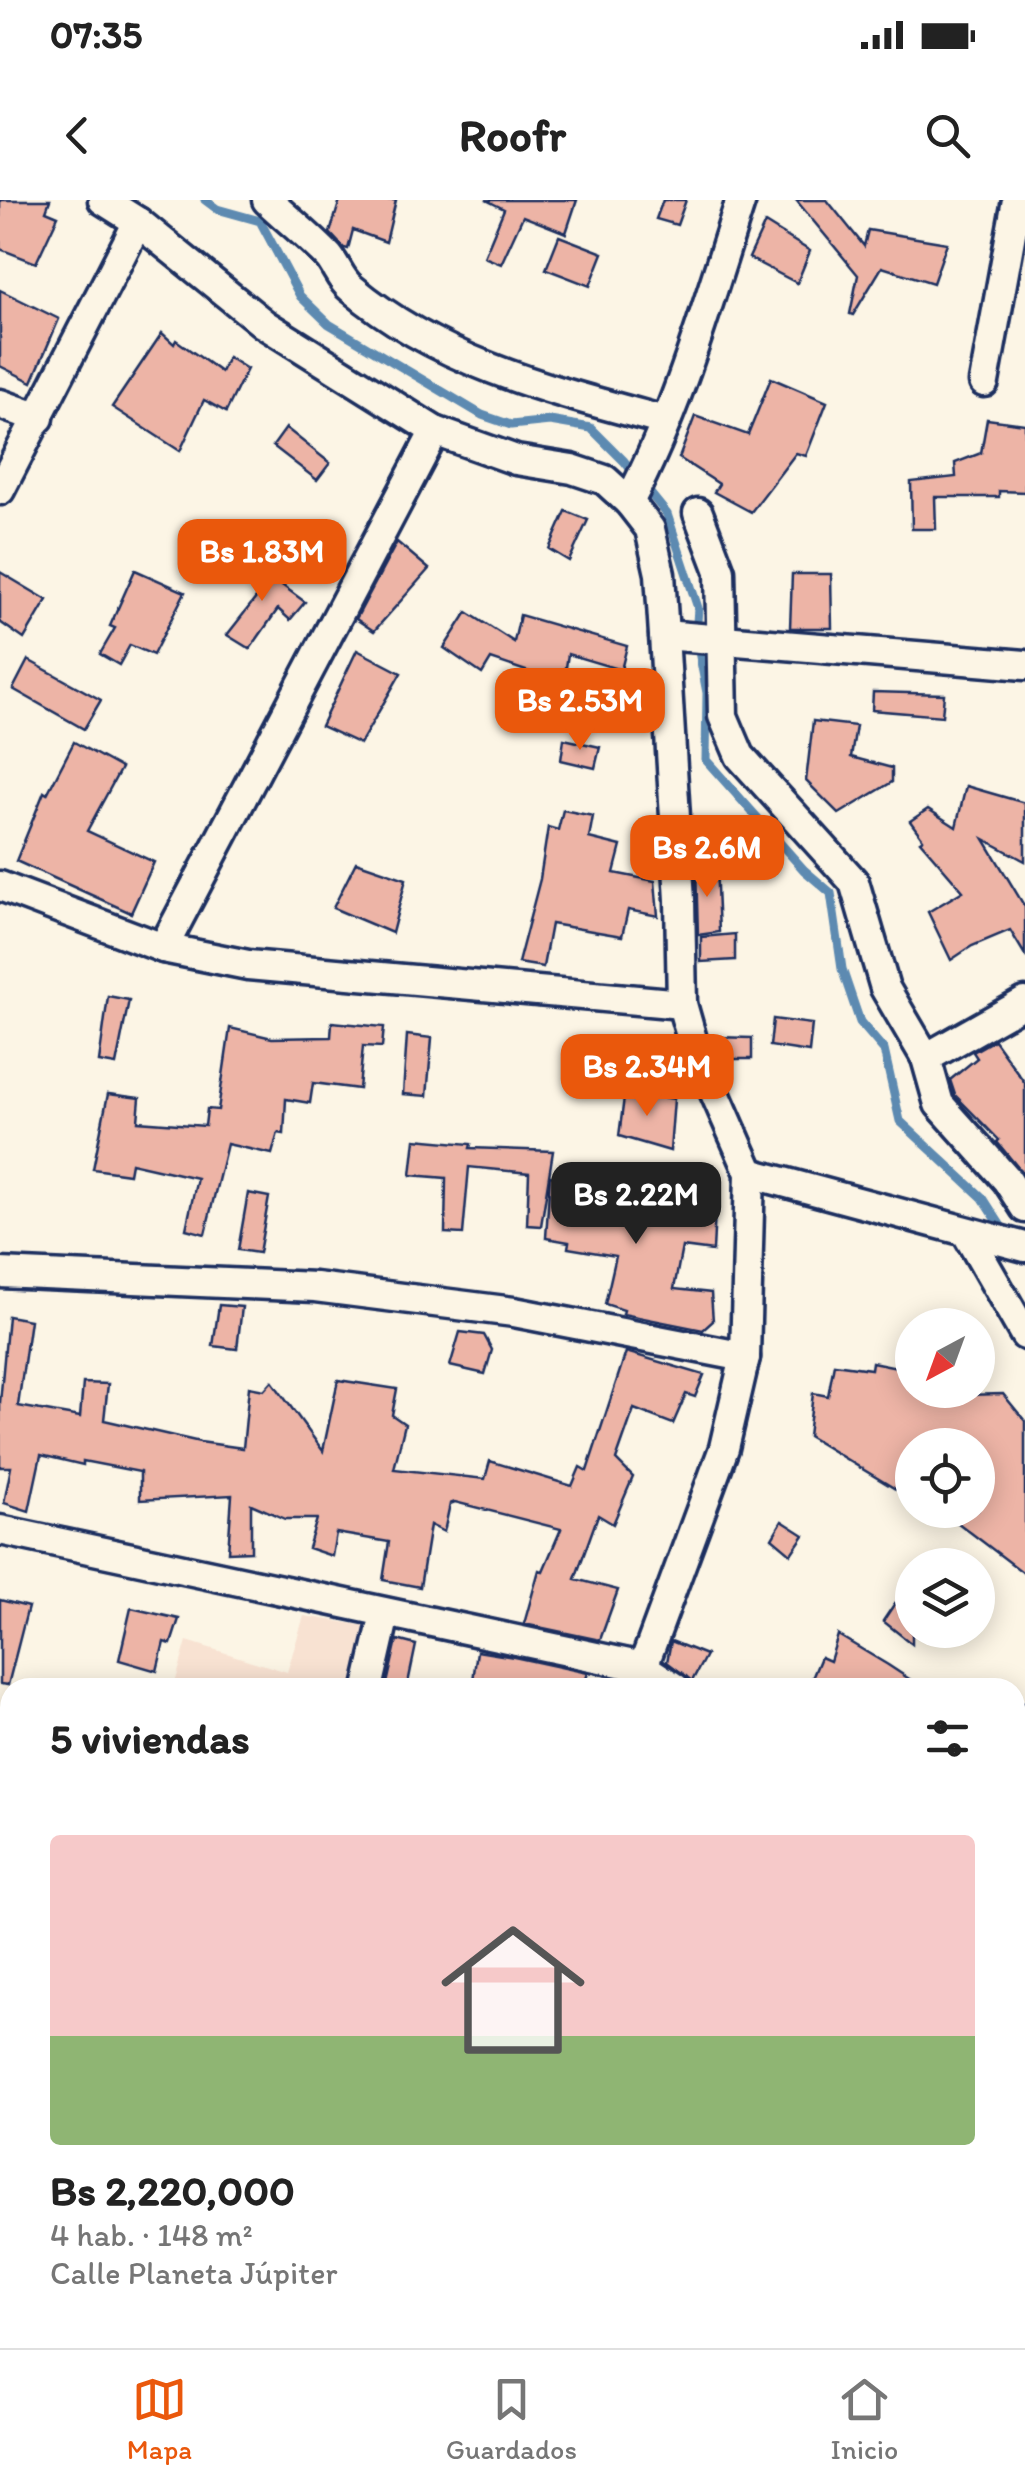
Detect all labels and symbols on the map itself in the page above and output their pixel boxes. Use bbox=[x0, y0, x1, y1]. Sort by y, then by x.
pin: Bs 1.83M bbox=[159, 519, 365, 604]
pin: Bs 2.53M bbox=[477, 668, 683, 753]
pin: Bs 2.6M bbox=[615, 815, 799, 900]
pin: Bs 2.34M bbox=[544, 1034, 750, 1119]
pin: Bs 2.22M bbox=[533, 1162, 739, 1247]
north arrow bbox=[895, 1308, 995, 1408]

